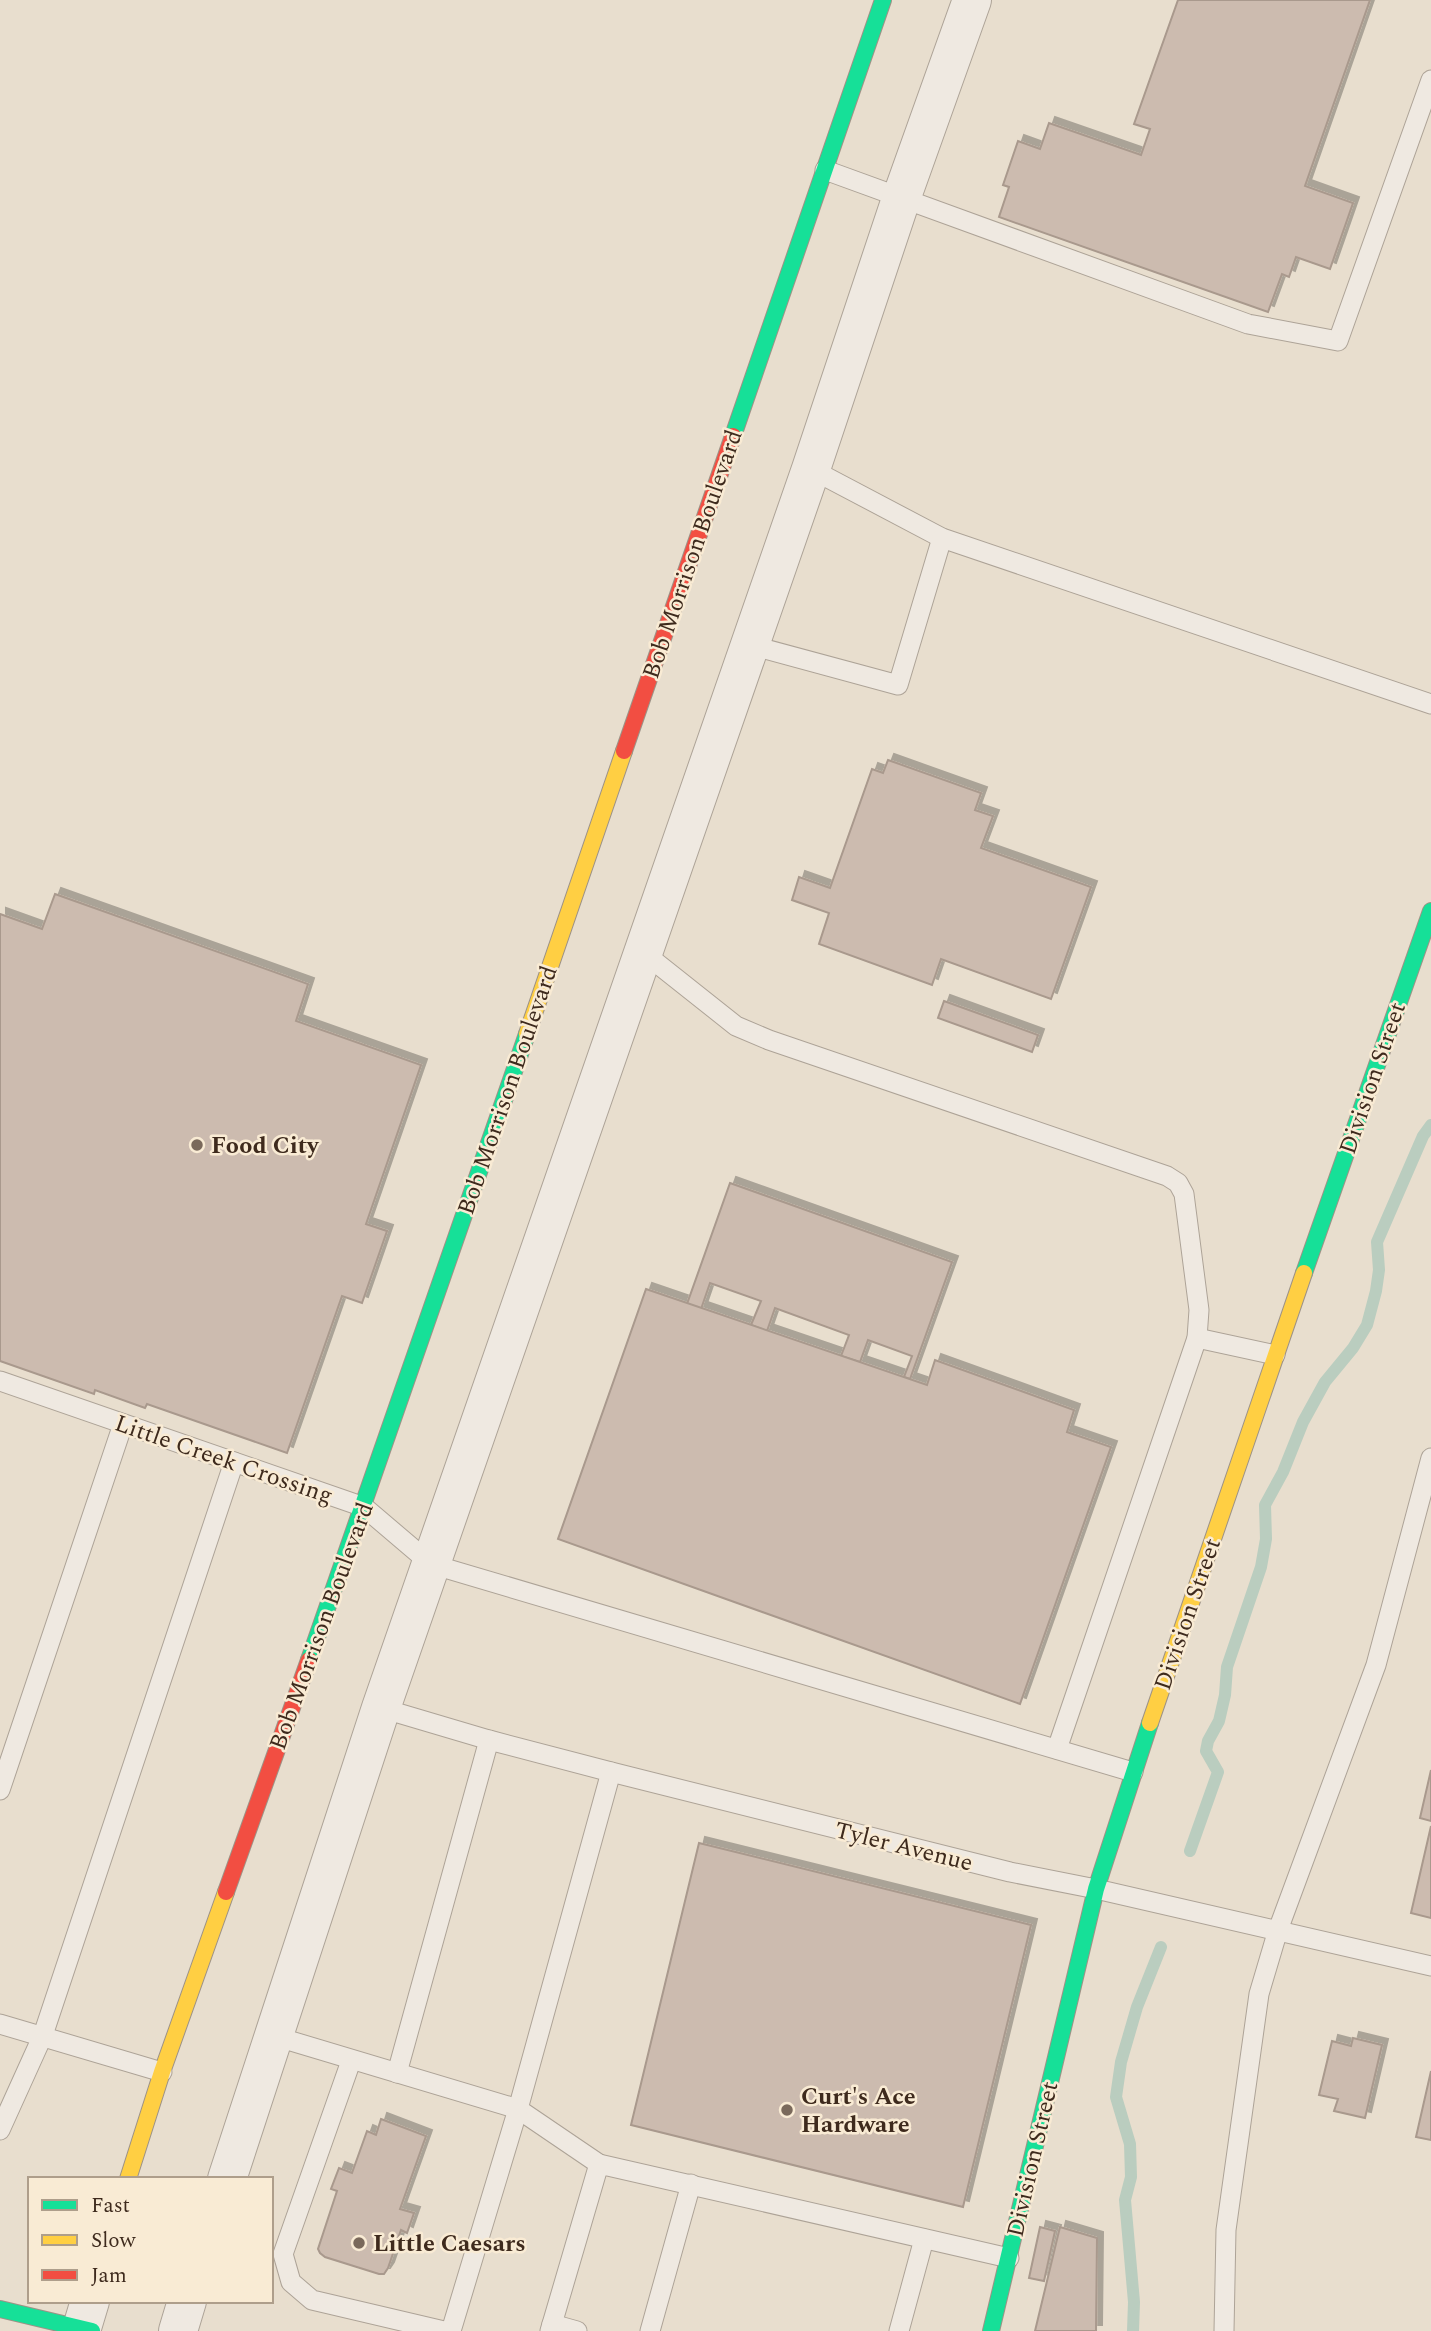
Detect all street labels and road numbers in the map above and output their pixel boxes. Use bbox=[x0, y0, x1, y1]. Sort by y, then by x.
street label: Bob Morrison Boulevard bbox=[633, 425, 753, 684]
street label: Bob Morrison Boulevard bbox=[448, 961, 568, 1220]
street label: Division Street bbox=[1330, 997, 1416, 1159]
street label: Little Creek Crossing bbox=[110, 1406, 338, 1514]
street label: Bob Morrison Boulevard bbox=[260, 1497, 384, 1755]
street label: Division Street bbox=[1145, 1533, 1231, 1695]
street label: Tyler Avenue bbox=[831, 1812, 977, 1882]
street label: Division Street bbox=[998, 2078, 1068, 2241]

